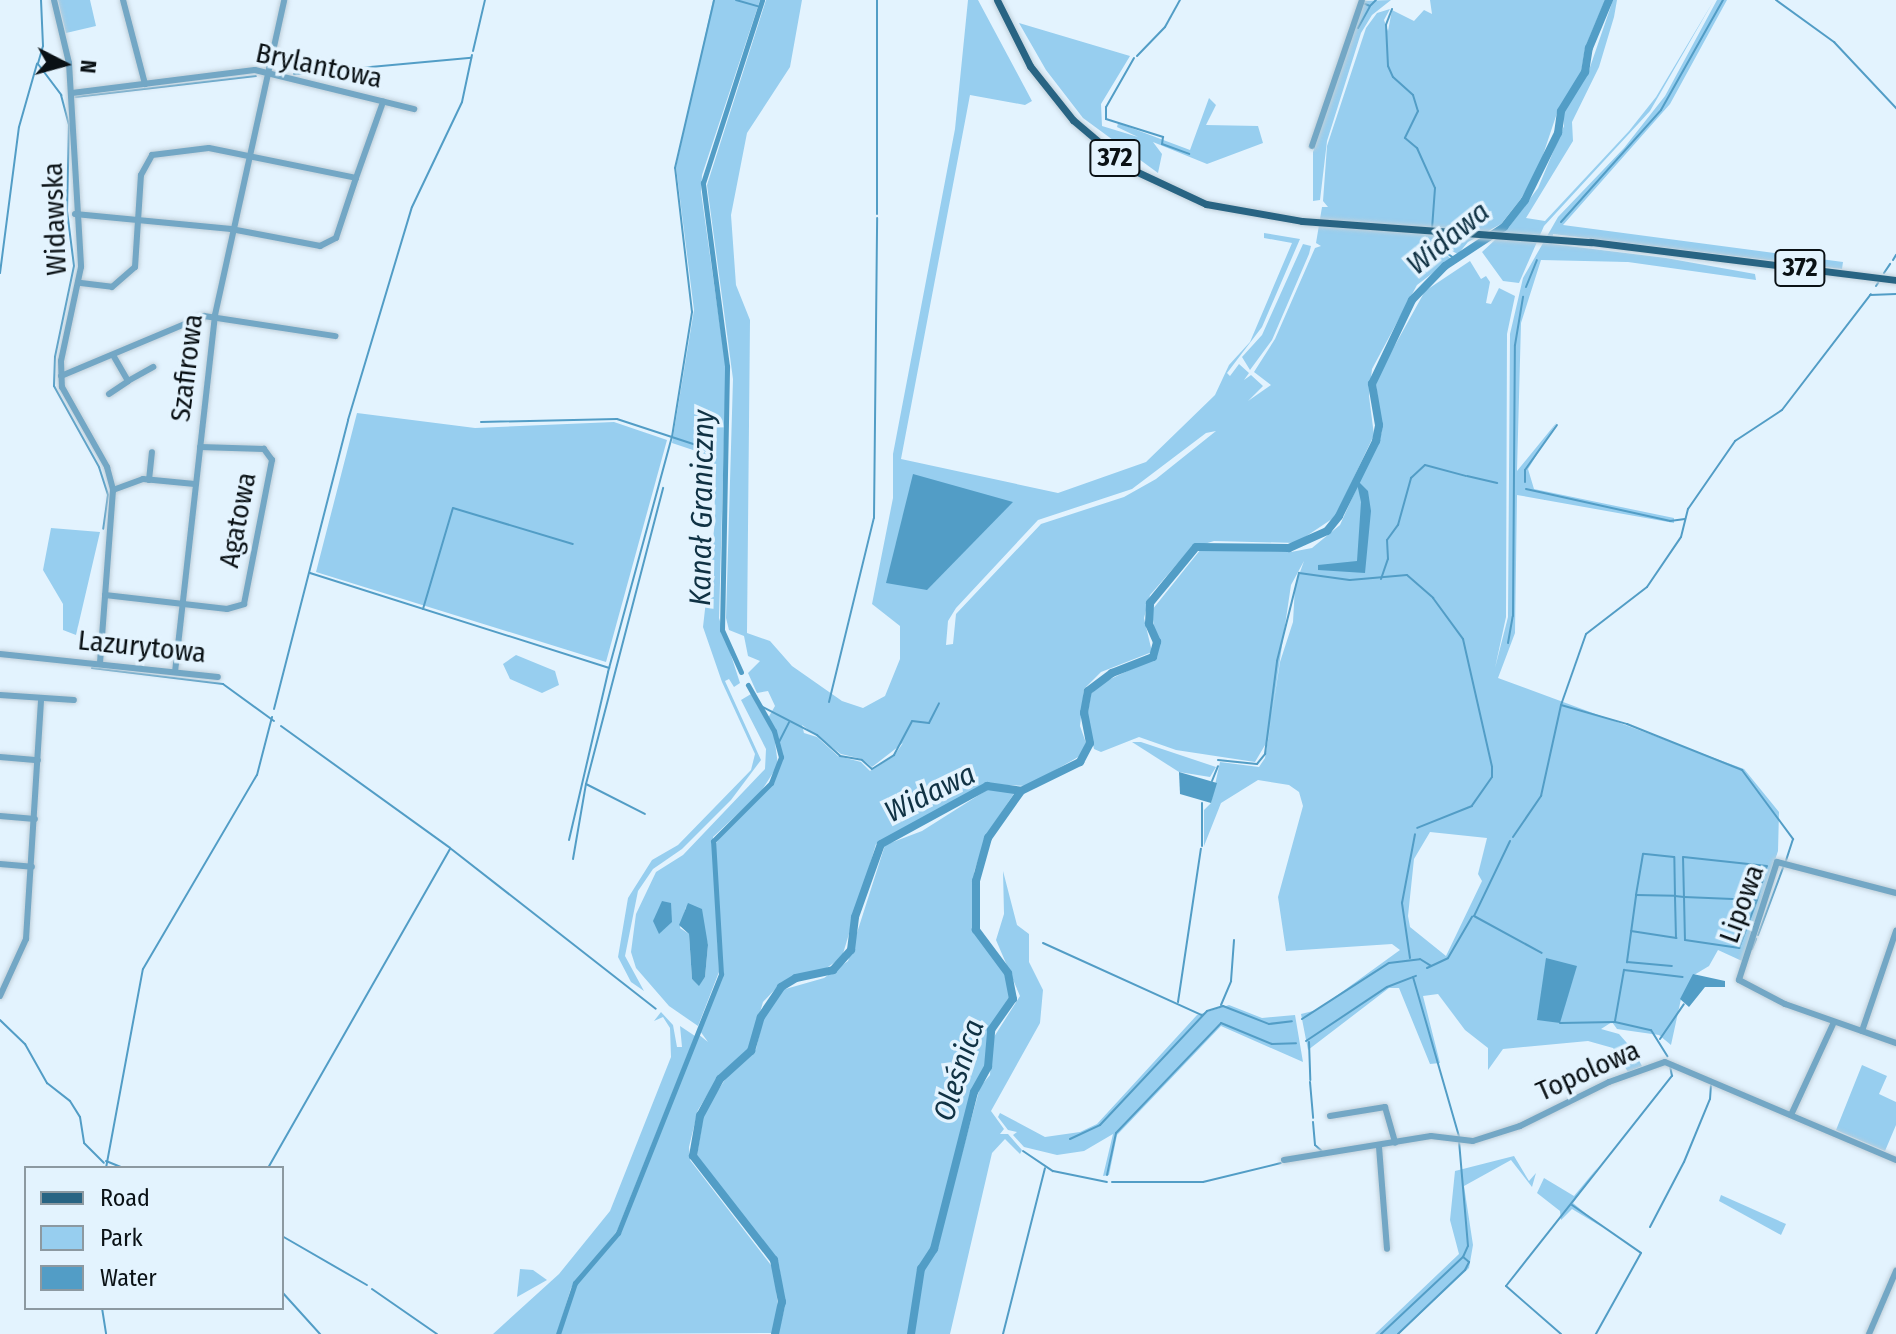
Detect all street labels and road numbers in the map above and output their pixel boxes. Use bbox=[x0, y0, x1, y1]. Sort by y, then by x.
street label: Brylantowa bbox=[253, 36, 385, 96]
road number: 372 bbox=[1089, 136, 1141, 180]
street label: Widawska bbox=[36, 162, 74, 276]
road number: 372 bbox=[1774, 246, 1826, 290]
street label: Szafirowa bbox=[164, 312, 210, 424]
street label: Agatowa bbox=[212, 470, 264, 570]
street label: Lazurytowa bbox=[76, 624, 208, 670]
street label: Lipowa bbox=[1712, 860, 1772, 948]
street label: Topolowa bbox=[1531, 1033, 1645, 1109]

